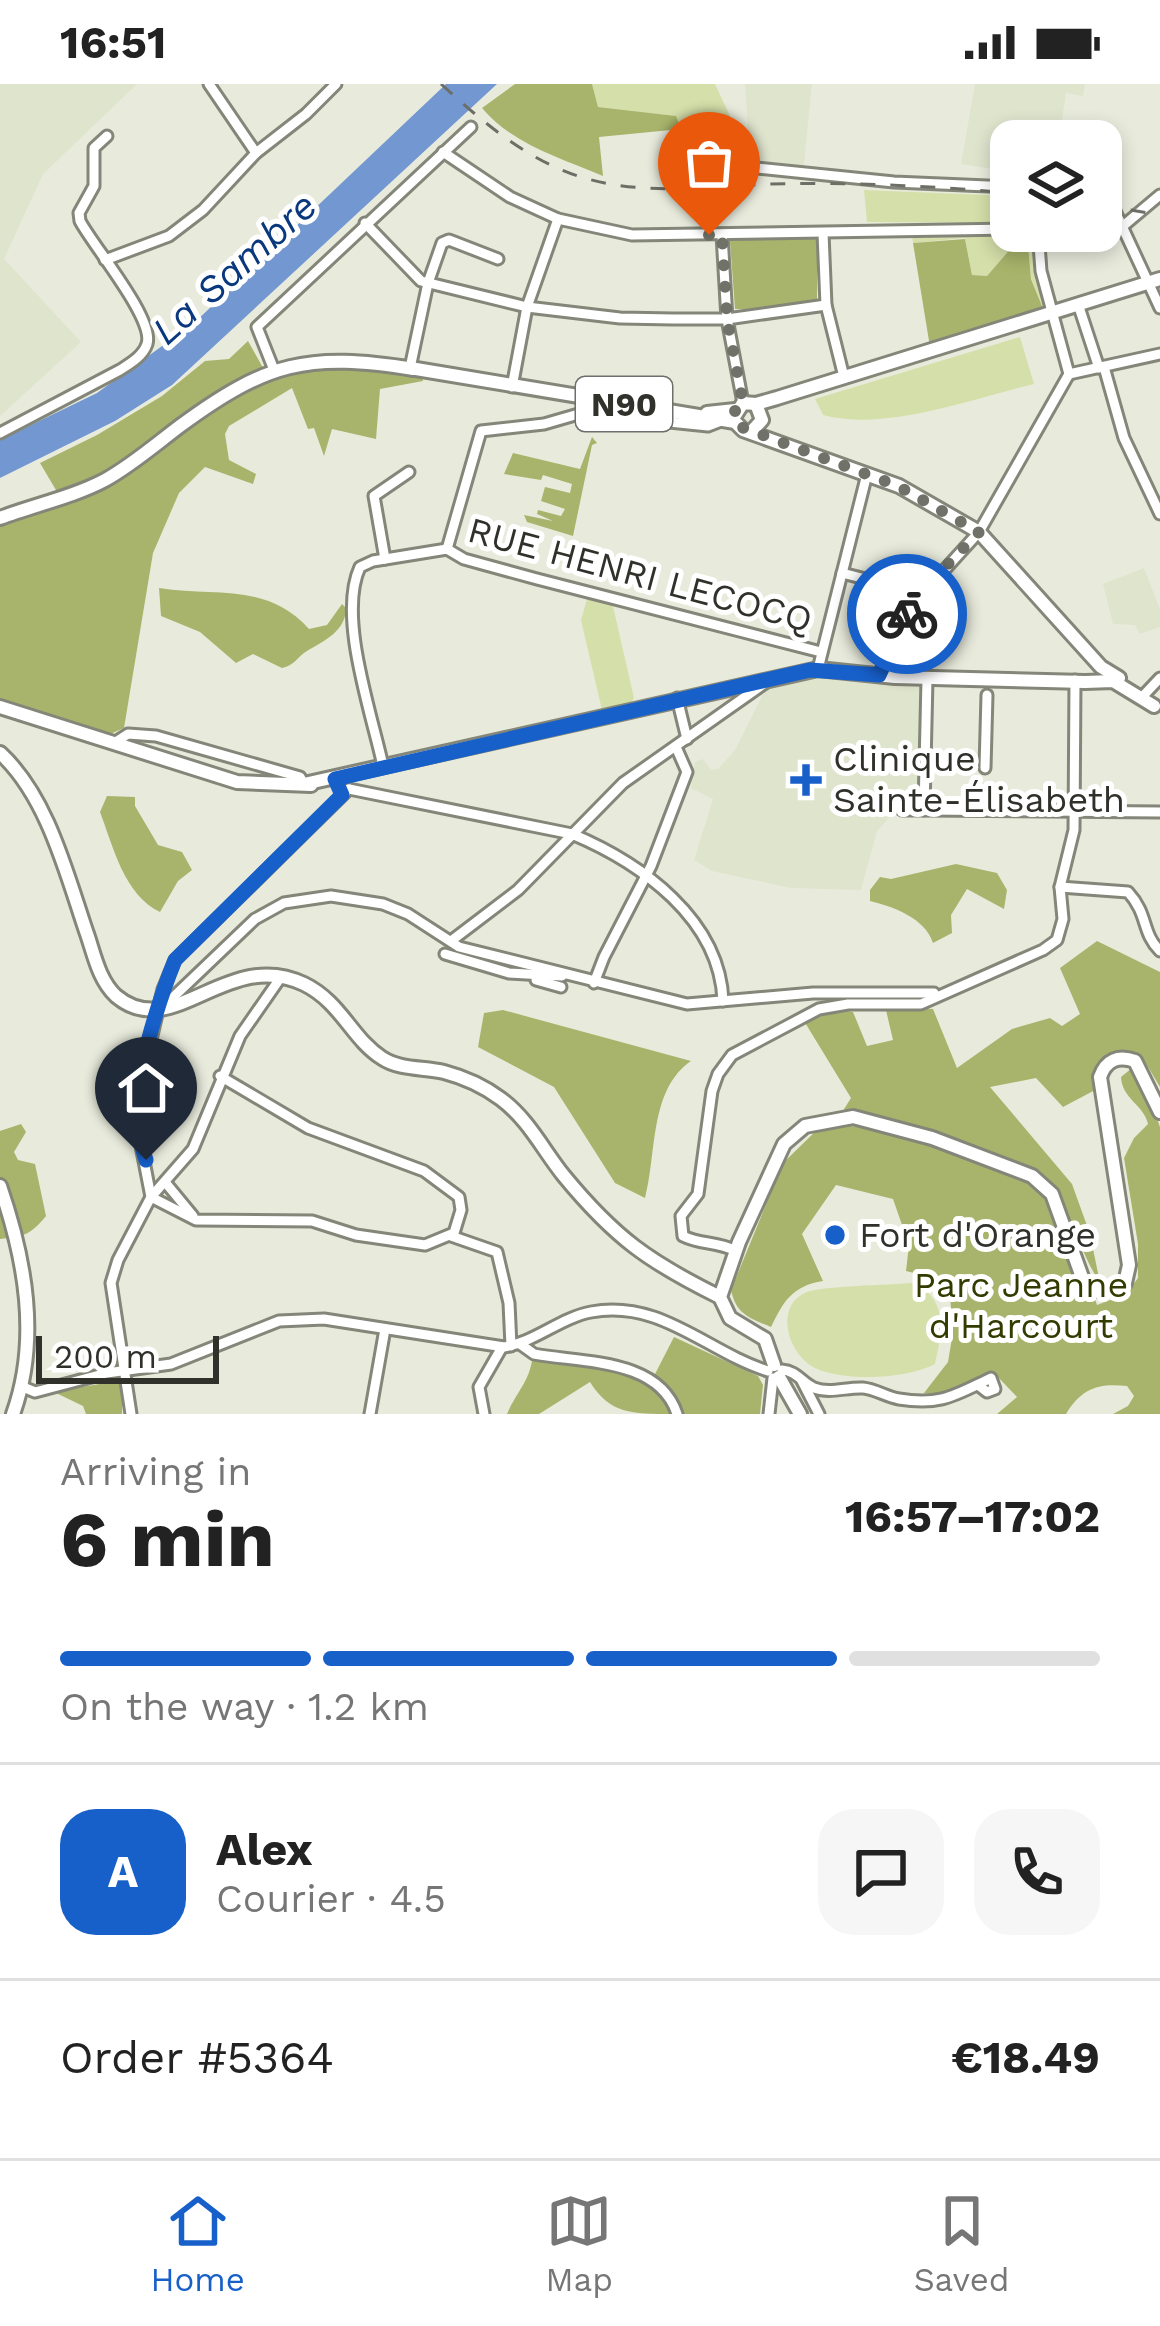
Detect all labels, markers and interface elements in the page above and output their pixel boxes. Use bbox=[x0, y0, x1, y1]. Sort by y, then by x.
text: 16:51 bbox=[60, 16, 166, 69]
pin bbox=[658, 112, 760, 235]
map controls bbox=[990, 120, 1122, 252]
button: layers bbox=[990, 120, 1122, 252]
icon: bag bbox=[676, 130, 742, 196]
water label: La Sambre bbox=[143, 183, 325, 353]
road number: N90 bbox=[576, 377, 672, 431]
street label: RUE HENRI LECOCQ bbox=[463, 509, 817, 641]
courier bbox=[847, 554, 967, 674]
icon: bike bbox=[874, 581, 940, 647]
place label: Clinique Sainte-Élisabeth bbox=[833, 738, 1125, 821]
marker: Clinique Sainte-Élisabeth bbox=[790, 764, 822, 796]
pin bbox=[95, 1037, 197, 1160]
icon: home bbox=[113, 1055, 179, 1121]
place label: Fort d'Orange bbox=[859, 1214, 1096, 1256]
marker: Fort d'Orange bbox=[822, 1222, 848, 1248]
park label: Parc Jeanne d'Harcourt bbox=[914, 1264, 1128, 1347]
scale bar bbox=[36, 1330, 219, 1383]
text: 200 m bbox=[54, 1337, 157, 1376]
text: Arriving in bbox=[60, 1449, 251, 1494]
text: 16:57–17:02 bbox=[845, 1490, 1100, 1543]
text: 6 min bbox=[60, 1493, 275, 1585]
text: On the way · 1.2 km bbox=[60, 1684, 429, 1729]
button: chat bbox=[818, 1809, 944, 1935]
button: phone bbox=[974, 1809, 1100, 1935]
text: Alex bbox=[216, 1823, 313, 1876]
text: A bbox=[108, 1845, 138, 1898]
text: Courier · 4.5 bbox=[216, 1876, 446, 1921]
text: Order #5364 bbox=[60, 2031, 334, 2084]
text: €18.49 bbox=[951, 2031, 1100, 2084]
tab: Home bbox=[150, 2188, 245, 2299]
tab: Map bbox=[546, 2188, 613, 2299]
tab: Saved bbox=[914, 2188, 1010, 2299]

